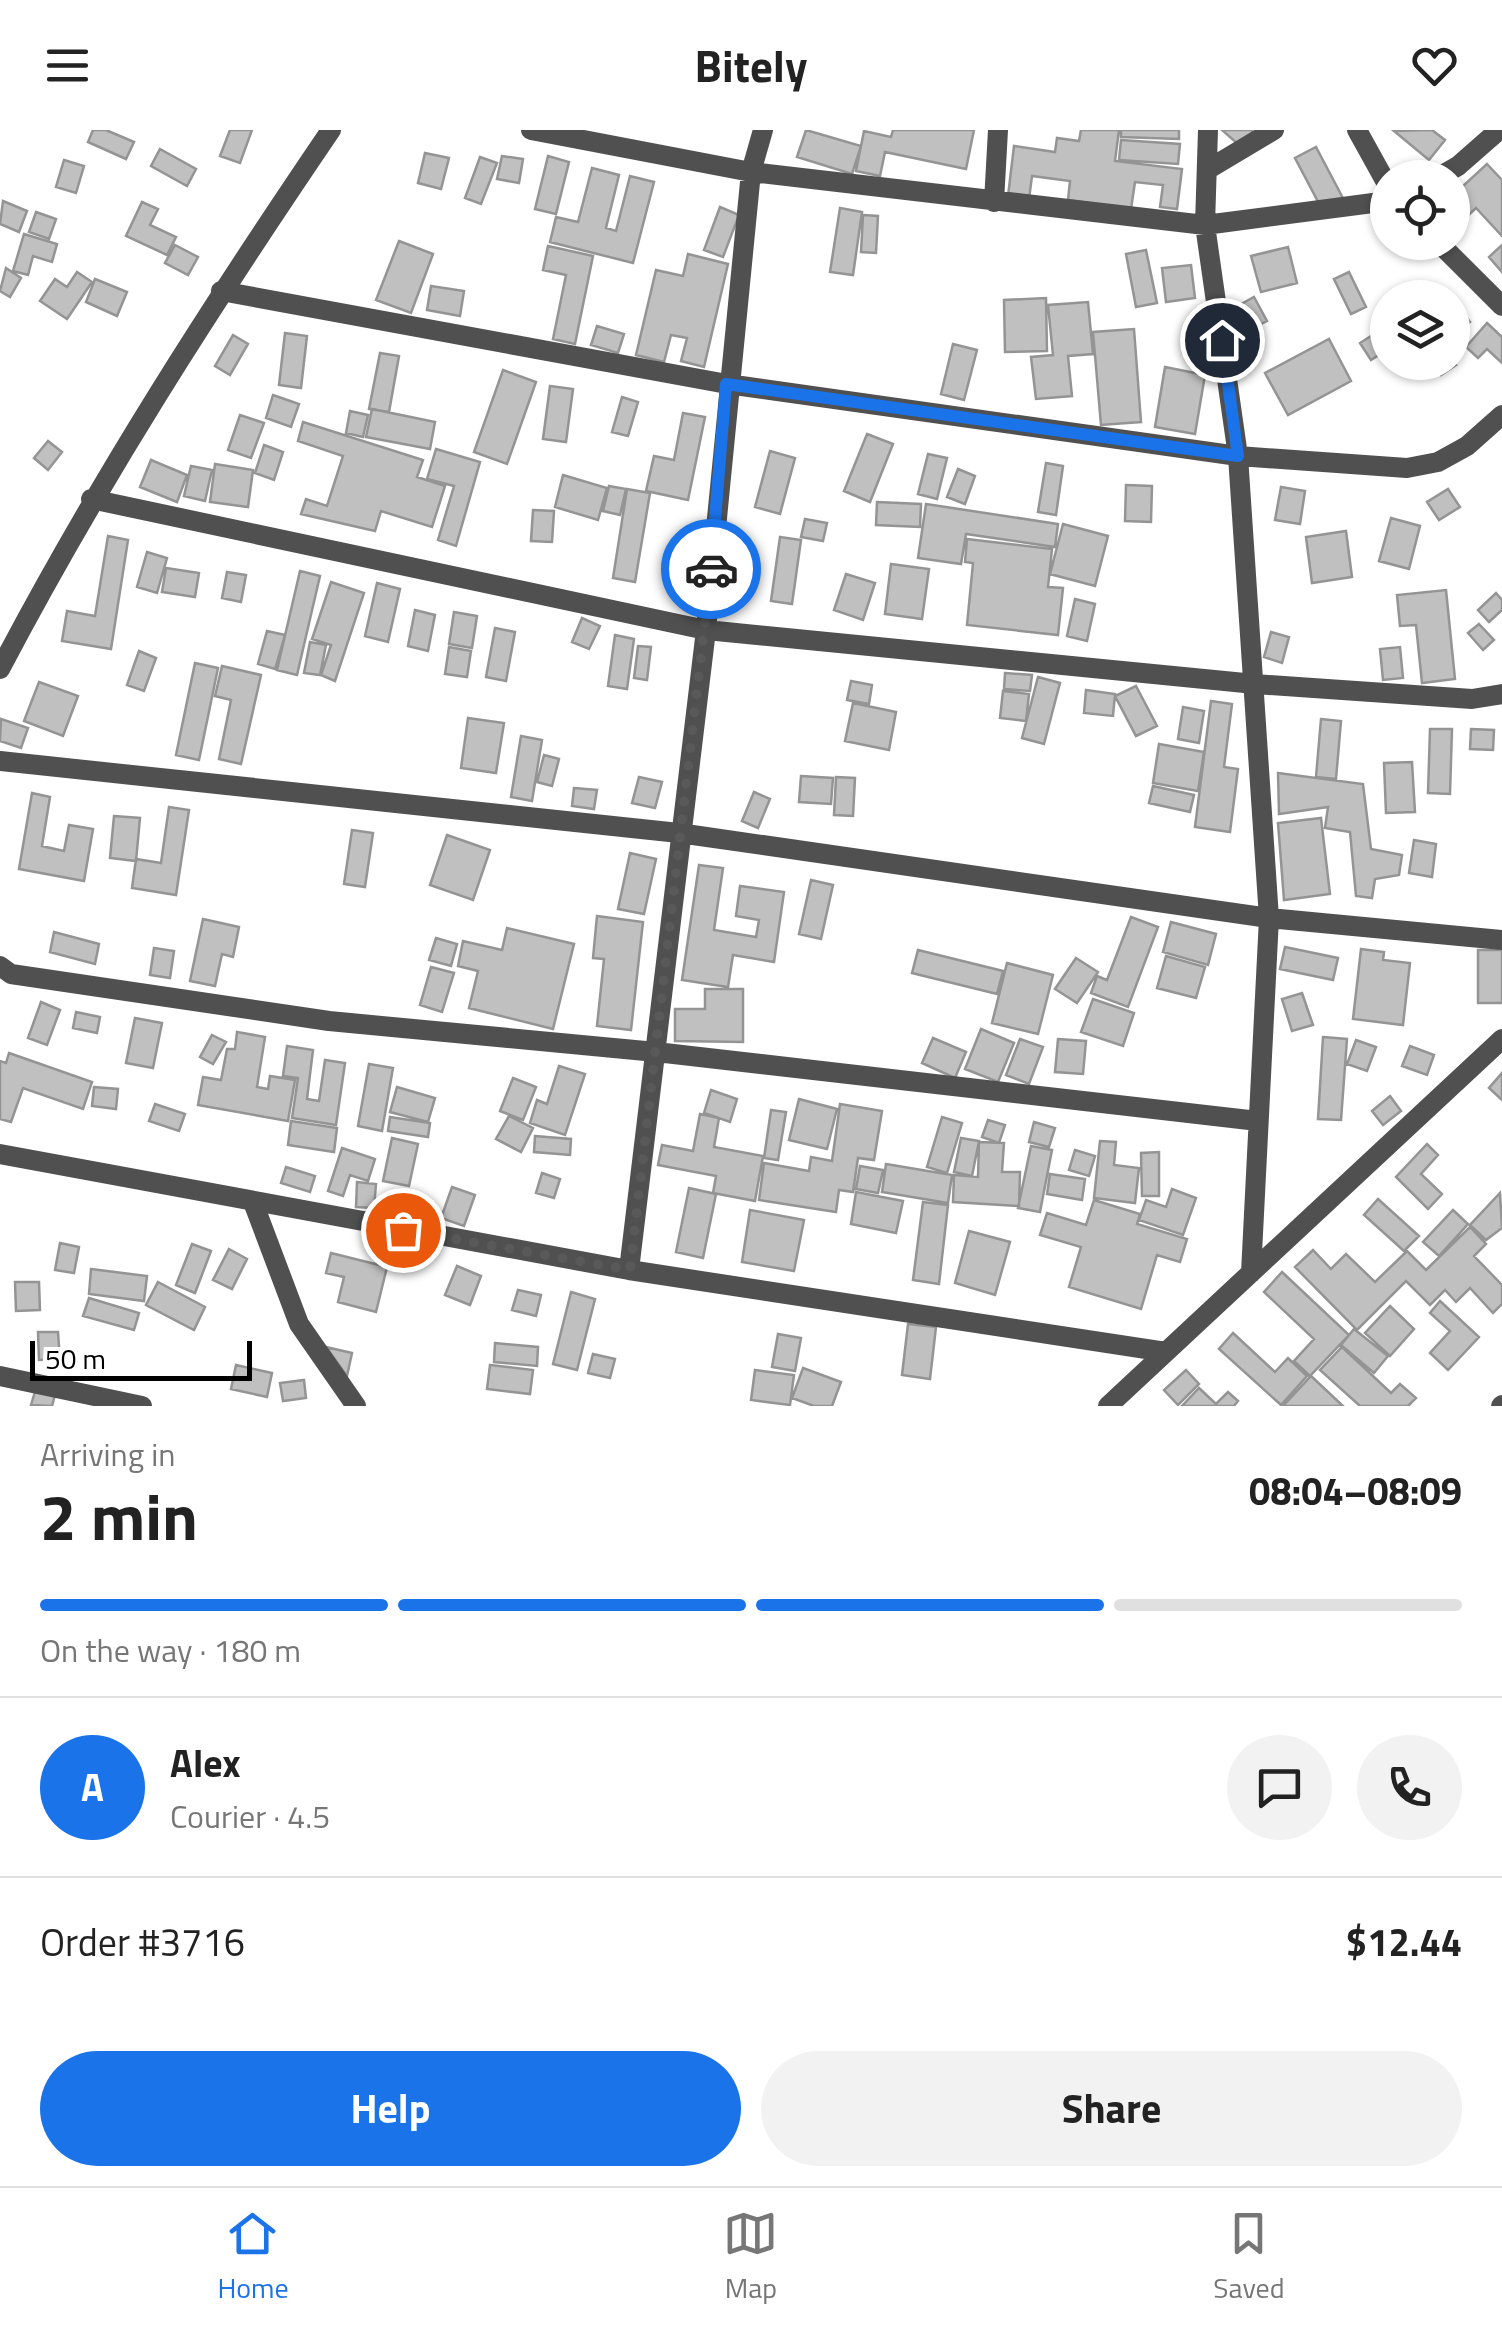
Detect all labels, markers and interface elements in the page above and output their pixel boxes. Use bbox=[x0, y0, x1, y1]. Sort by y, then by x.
text: Bitely bbox=[695, 31, 808, 99]
icon: menu bbox=[40, 38, 95, 93]
icon: heart bbox=[1407, 38, 1462, 93]
map controls bbox=[1370, 160, 1470, 380]
button: locate bbox=[1370, 160, 1470, 260]
button: layers bbox=[1370, 280, 1470, 380]
pin bbox=[1180, 298, 1265, 383]
icon: home bbox=[1195, 313, 1250, 368]
courier bbox=[661, 519, 761, 619]
icon: car bbox=[684, 542, 739, 597]
pin bbox=[361, 1188, 446, 1273]
icon: bag bbox=[376, 1203, 431, 1258]
scale bar bbox=[30, 1336, 252, 1380]
text: 50 m bbox=[45, 1337, 106, 1380]
text: Arriving in bbox=[40, 1430, 176, 1478]
text: 08:04–08:09 bbox=[1249, 1462, 1462, 1520]
text: 2 min bbox=[40, 1466, 198, 1565]
text: On the way · 180 m bbox=[40, 1626, 301, 1674]
text: Alex bbox=[170, 1734, 241, 1792]
button: chat bbox=[1227, 1735, 1332, 1840]
button: phone bbox=[1357, 1735, 1462, 1840]
text: A bbox=[81, 1758, 104, 1816]
text: Courier · 4.5 bbox=[170, 1792, 330, 1840]
text: Order #3716 bbox=[40, 1913, 245, 1971]
text: $12.44 bbox=[1346, 1913, 1462, 1971]
button: Help bbox=[40, 2051, 741, 2166]
button: Share bbox=[761, 2051, 1462, 2166]
tab: Home bbox=[217, 2206, 289, 2309]
tab: Map bbox=[723, 2206, 778, 2309]
tab: Saved bbox=[1213, 2206, 1285, 2309]

